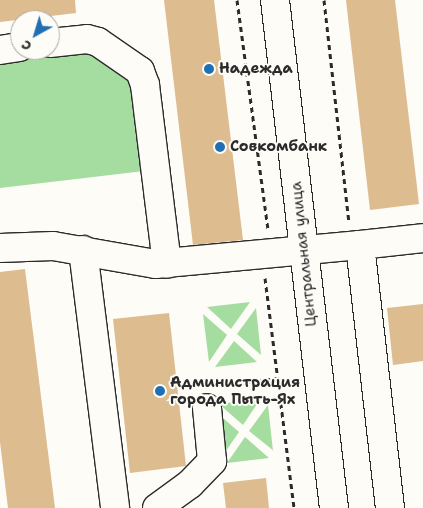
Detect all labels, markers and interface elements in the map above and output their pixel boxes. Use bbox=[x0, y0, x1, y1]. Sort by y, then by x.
north arrow bbox=[10, 10, 60, 60]
text: С bbox=[17, 36, 35, 56]
place label: Надежда bbox=[219, 60, 293, 78]
marker: Надежда bbox=[203, 63, 215, 75]
place label: Совкомбанк bbox=[230, 138, 327, 156]
marker: Совкомбанк bbox=[214, 141, 226, 153]
street label: Центральная улица bbox=[287, 180, 321, 328]
place label: Администрация города Пыть-Ях bbox=[170, 373, 300, 408]
marker: Администрация города Пыть-Ях bbox=[154, 385, 166, 397]

